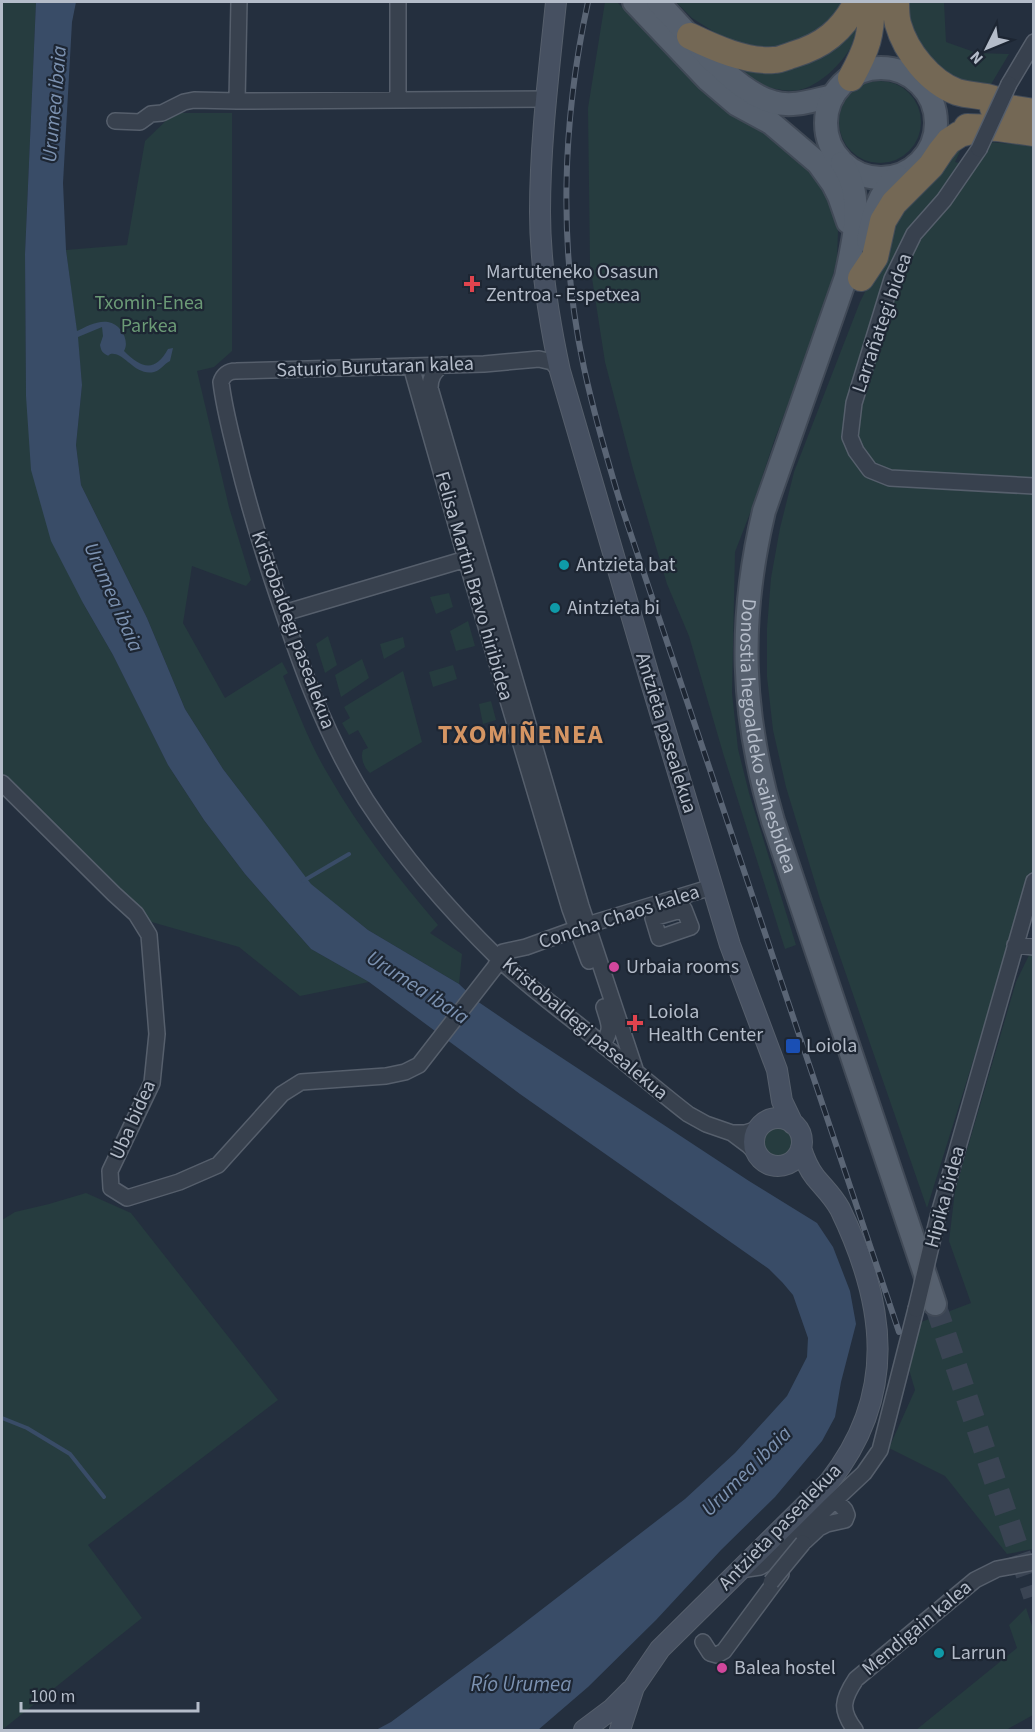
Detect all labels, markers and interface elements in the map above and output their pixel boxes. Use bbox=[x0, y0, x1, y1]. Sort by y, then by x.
north arrow bbox=[957, 18, 1017, 78]
water label: Urumea ibaia bbox=[34, 44, 74, 164]
text: N bbox=[965, 46, 988, 69]
street label: Larrañategi bidea bbox=[845, 249, 919, 397]
place label: Martuteneko Osasun Zentroa - Espetxea bbox=[486, 258, 659, 309]
marker: Martuteneko Osasun Zentroa - Espetxea bbox=[463, 275, 481, 293]
park label: Txomin-Enea Parkea bbox=[94, 289, 204, 340]
street label: Saturio Burutaran kalea bbox=[276, 350, 474, 384]
street label: Felisa Martin Bravo hiribidea bbox=[428, 468, 520, 704]
street label: Kristobaldegi pasealekua bbox=[244, 527, 342, 733]
water label: Urumea ibaia bbox=[76, 537, 152, 657]
place label: Antzieta bat bbox=[576, 551, 676, 579]
marker: Antzieta bat bbox=[557, 558, 571, 572]
place label: Aintzieta bi bbox=[567, 594, 660, 622]
street label: Donostia hegoaldeko saihesbidea bbox=[733, 597, 804, 877]
marker: Aintzieta bi bbox=[548, 601, 562, 615]
street label: Antzieta pasealekua bbox=[628, 649, 704, 817]
district label: TXOMIÑENEA bbox=[438, 716, 604, 753]
street label: Concha Chaos kalea bbox=[535, 878, 703, 956]
water label: Urumea ibaia bbox=[361, 943, 475, 1031]
street label: Kristobaldegi pasealekua bbox=[496, 951, 674, 1107]
place label: Urbaia rooms bbox=[626, 953, 739, 981]
marker: Urbaia rooms bbox=[607, 960, 621, 974]
place label: Loiola Health Center bbox=[648, 998, 763, 1049]
marker: Loiola Health Center bbox=[626, 1014, 644, 1032]
place label: Loiola bbox=[806, 1032, 857, 1060]
marker: Loiola bbox=[784, 1037, 802, 1055]
street label: Uba bidea bbox=[103, 1076, 163, 1164]
street label: Hipika bidea bbox=[918, 1143, 972, 1251]
water label: Urumea ibaia bbox=[694, 1419, 798, 1523]
street label: Antzieta pasealekua bbox=[712, 1457, 848, 1597]
street label: Mendigain kalea bbox=[856, 1574, 978, 1682]
place label: Larrun bbox=[951, 1639, 1007, 1667]
marker: Larrun bbox=[932, 1646, 946, 1660]
place label: Balea hostel bbox=[734, 1654, 836, 1682]
marker: Balea hostel bbox=[715, 1661, 729, 1675]
water label: Río Urumea bbox=[471, 1669, 571, 1699]
scale bar bbox=[21, 1675, 198, 1713]
text: 100 m bbox=[30, 1684, 75, 1709]

